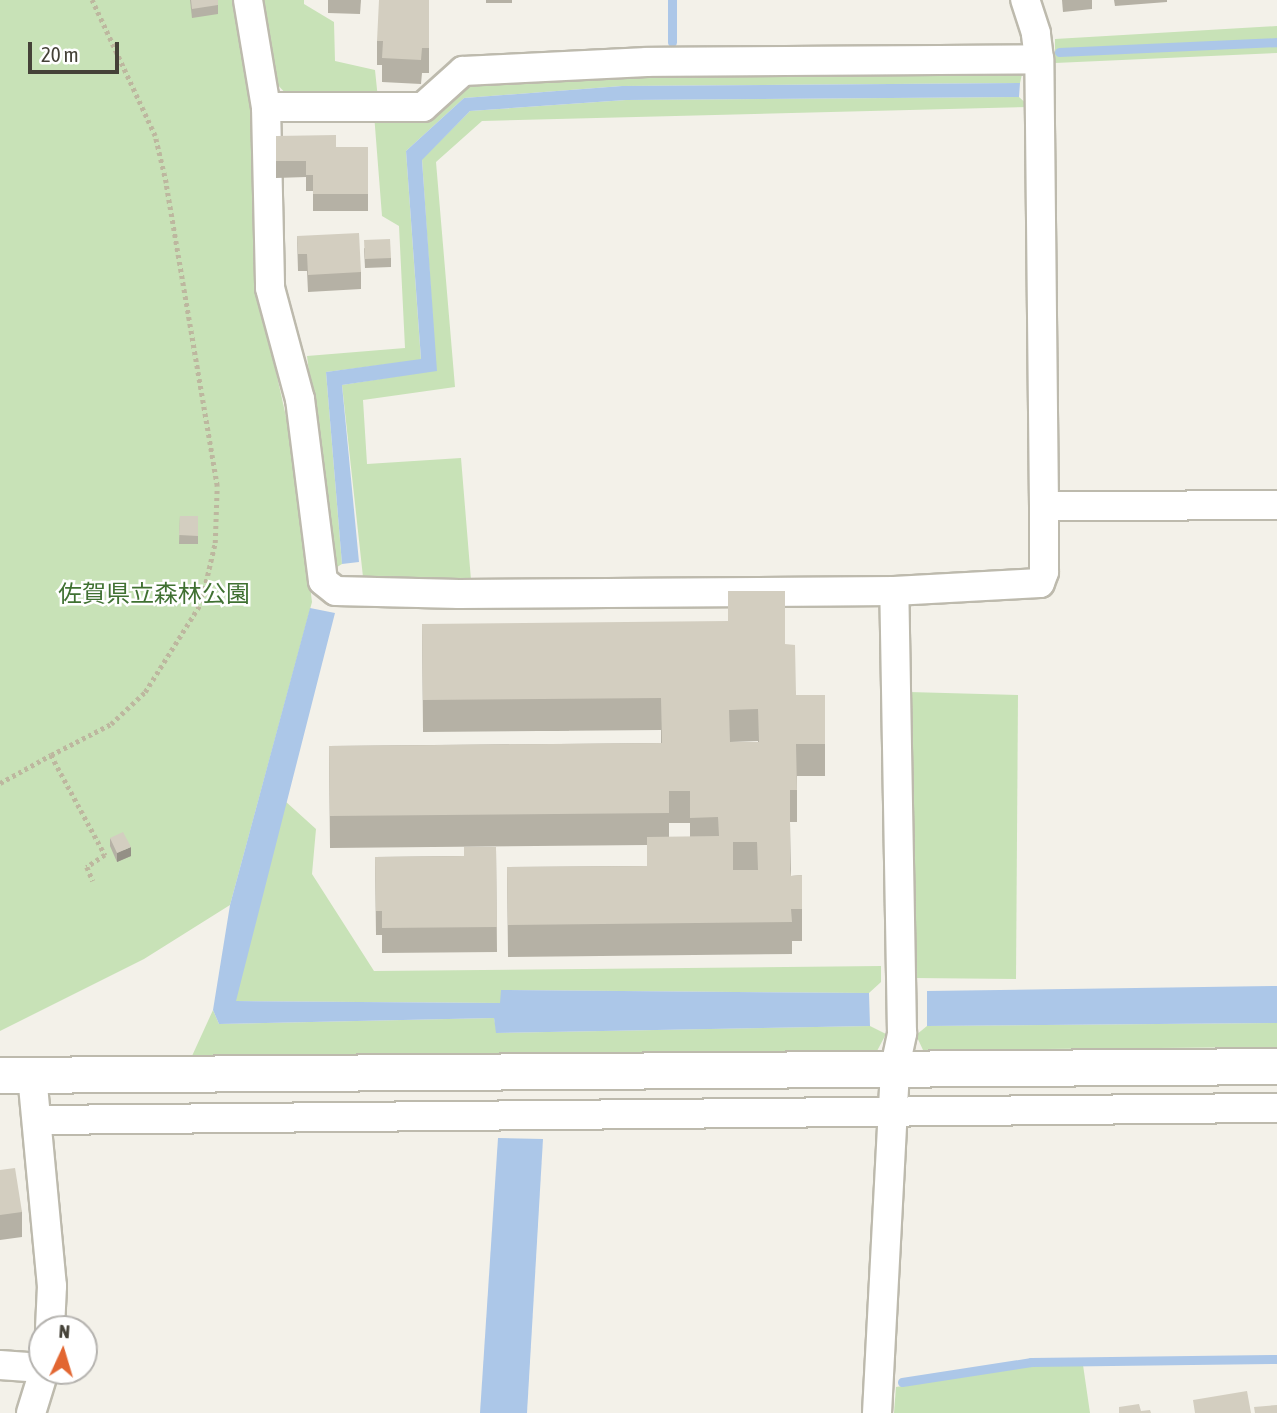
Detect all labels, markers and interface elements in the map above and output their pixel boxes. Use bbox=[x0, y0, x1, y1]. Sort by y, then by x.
scale bar bbox=[32, 28, 122, 72]
text: 20 m bbox=[41, 42, 79, 66]
park label: 佐賀県立森林公園 bbox=[58, 580, 250, 608]
north arrow bbox=[28, 1315, 98, 1385]
text: N bbox=[58, 1320, 71, 1342]

